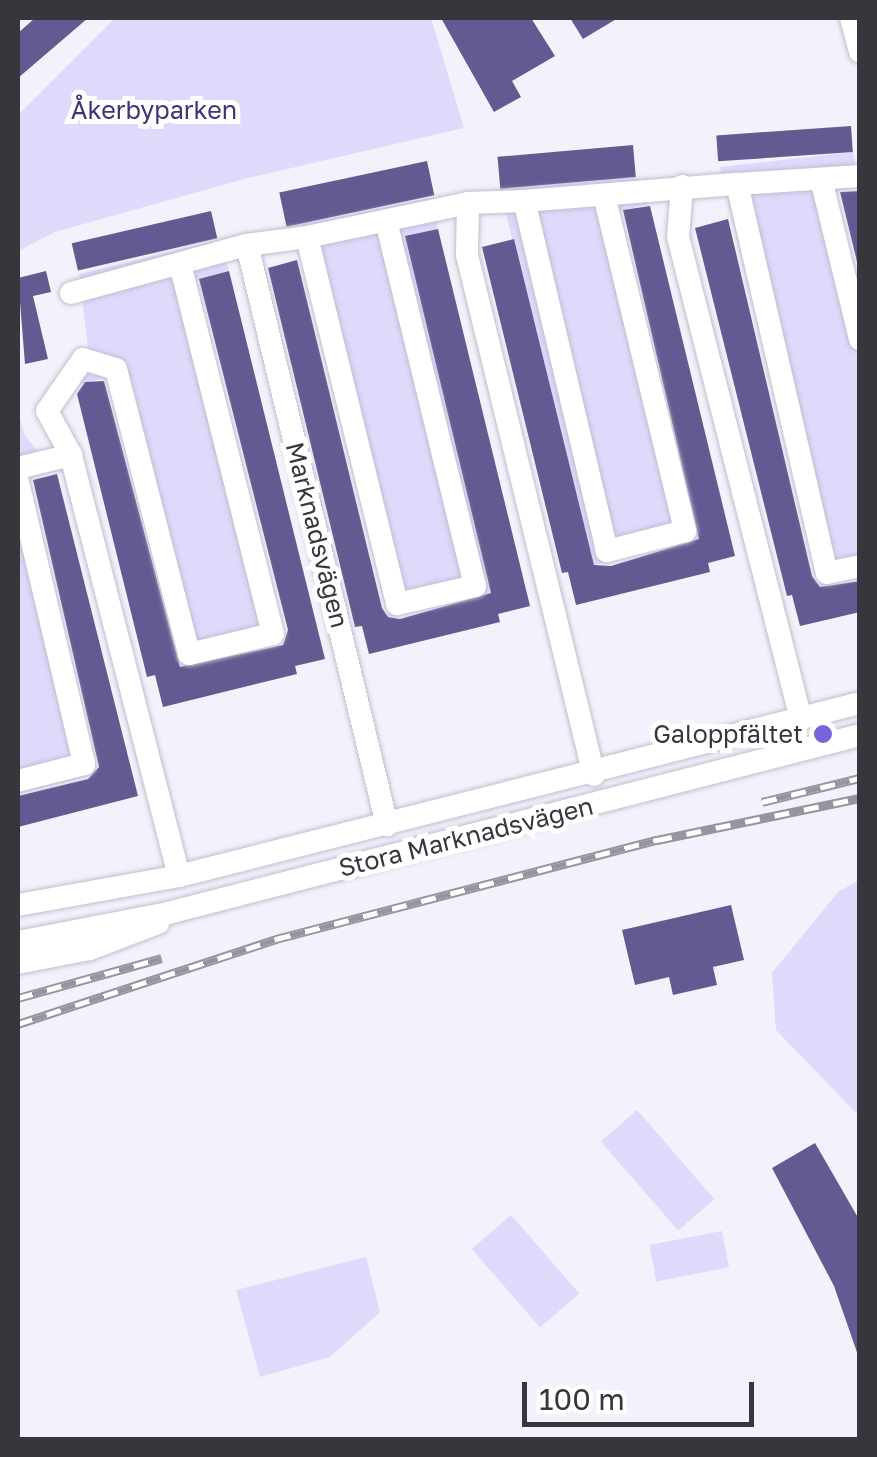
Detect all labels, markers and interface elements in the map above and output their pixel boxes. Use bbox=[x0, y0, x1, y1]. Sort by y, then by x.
park label: Åkerbyparken bbox=[71, 95, 237, 125]
street label: Marknadsvägen bbox=[279, 439, 355, 631]
place label: Galoppfältet bbox=[653, 719, 803, 749]
marker: Galoppfältet bbox=[812, 723, 834, 745]
street label: Stora Marknadsvägen bbox=[336, 791, 596, 883]
scale bar bbox=[527, 1362, 760, 1424]
text: 100 m bbox=[539, 1381, 625, 1417]

